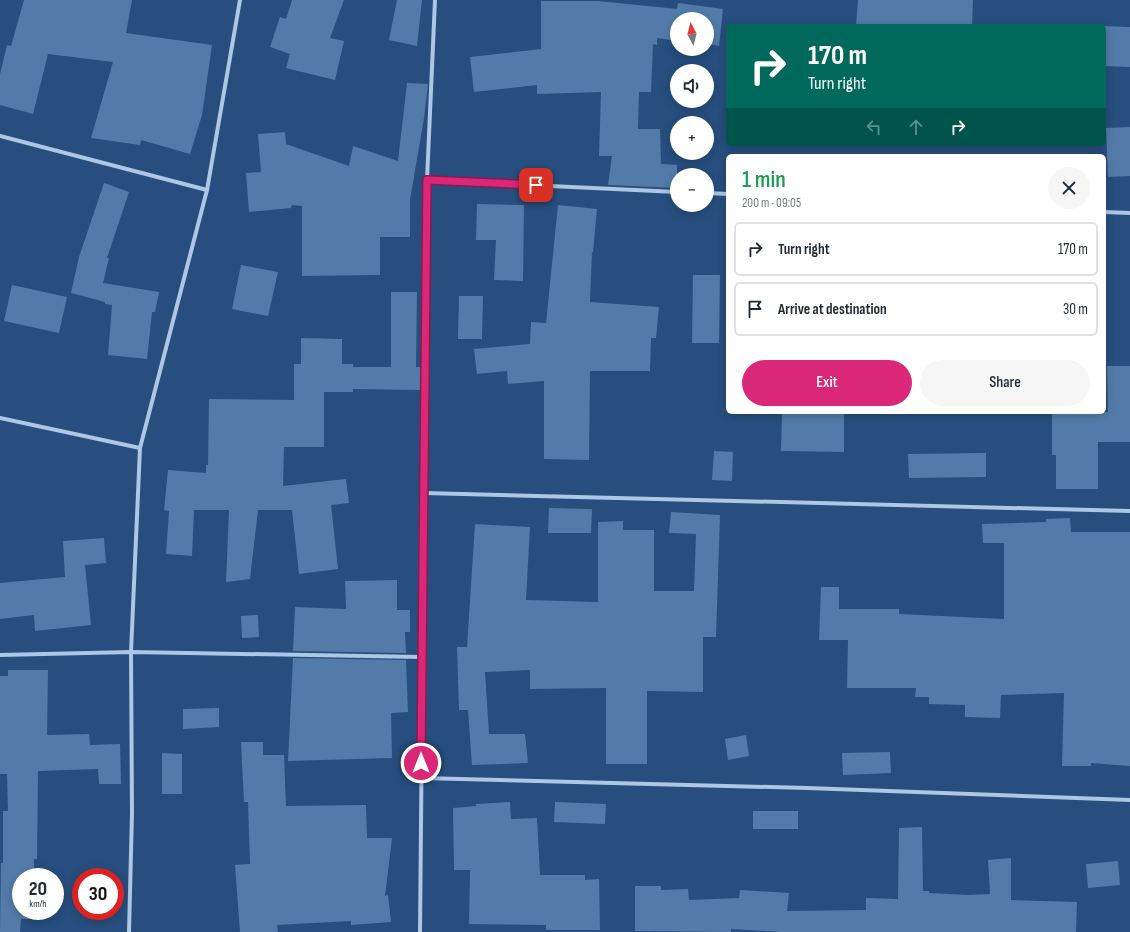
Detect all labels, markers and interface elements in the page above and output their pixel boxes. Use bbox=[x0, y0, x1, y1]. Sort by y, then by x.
north arrow bbox=[670, 12, 714, 56]
map controls bbox=[670, 12, 714, 212]
text: 170 m bbox=[808, 39, 867, 72]
icon: right bbox=[742, 40, 794, 92]
button: sound bbox=[670, 64, 714, 108]
text: Turn right bbox=[808, 73, 866, 94]
button: + bbox=[670, 116, 714, 160]
icon: left bbox=[863, 116, 885, 138]
icon: ahead bbox=[905, 116, 927, 138]
icon: right bbox=[947, 116, 969, 138]
text: 1 min bbox=[742, 165, 786, 194]
button: close bbox=[1048, 167, 1090, 209]
pin bbox=[519, 168, 553, 202]
button: − bbox=[670, 168, 714, 212]
icon: arrive bbox=[525, 174, 547, 196]
text: 200 m · 09:05 bbox=[742, 195, 801, 211]
icon: right bbox=[744, 238, 766, 260]
text: Turn right bbox=[778, 240, 830, 259]
text: 170 m bbox=[1058, 240, 1088, 259]
icon: arrive bbox=[744, 298, 766, 320]
text: Arrive at destination bbox=[778, 300, 887, 319]
text: 30 m bbox=[1063, 300, 1088, 319]
button: Exit bbox=[742, 360, 912, 406]
button: Share bbox=[920, 360, 1090, 406]
position arrow bbox=[400, 742, 442, 784]
speed limit sign: 30 bbox=[72, 868, 124, 920]
text: 20 bbox=[29, 877, 47, 901]
text: km/h bbox=[29, 898, 47, 910]

